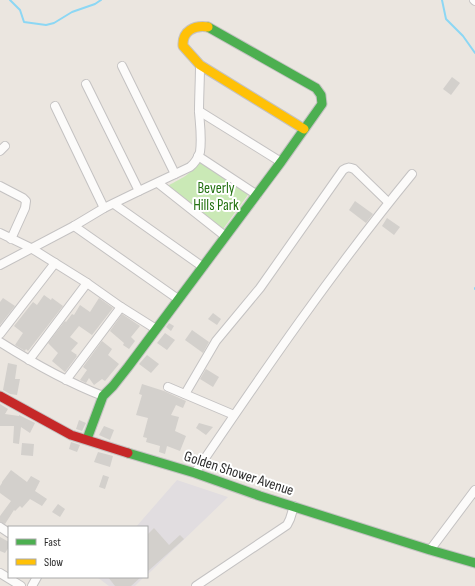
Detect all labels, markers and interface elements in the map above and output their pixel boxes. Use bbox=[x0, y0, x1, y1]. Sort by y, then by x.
park label: Beverly Hills Park bbox=[193, 179, 239, 215]
street label: Golden Shower Avenue bbox=[182, 447, 296, 500]
legend bbox=[8, 526, 148, 578]
text: Fast bbox=[44, 535, 61, 550]
text: Slow bbox=[44, 555, 63, 570]

